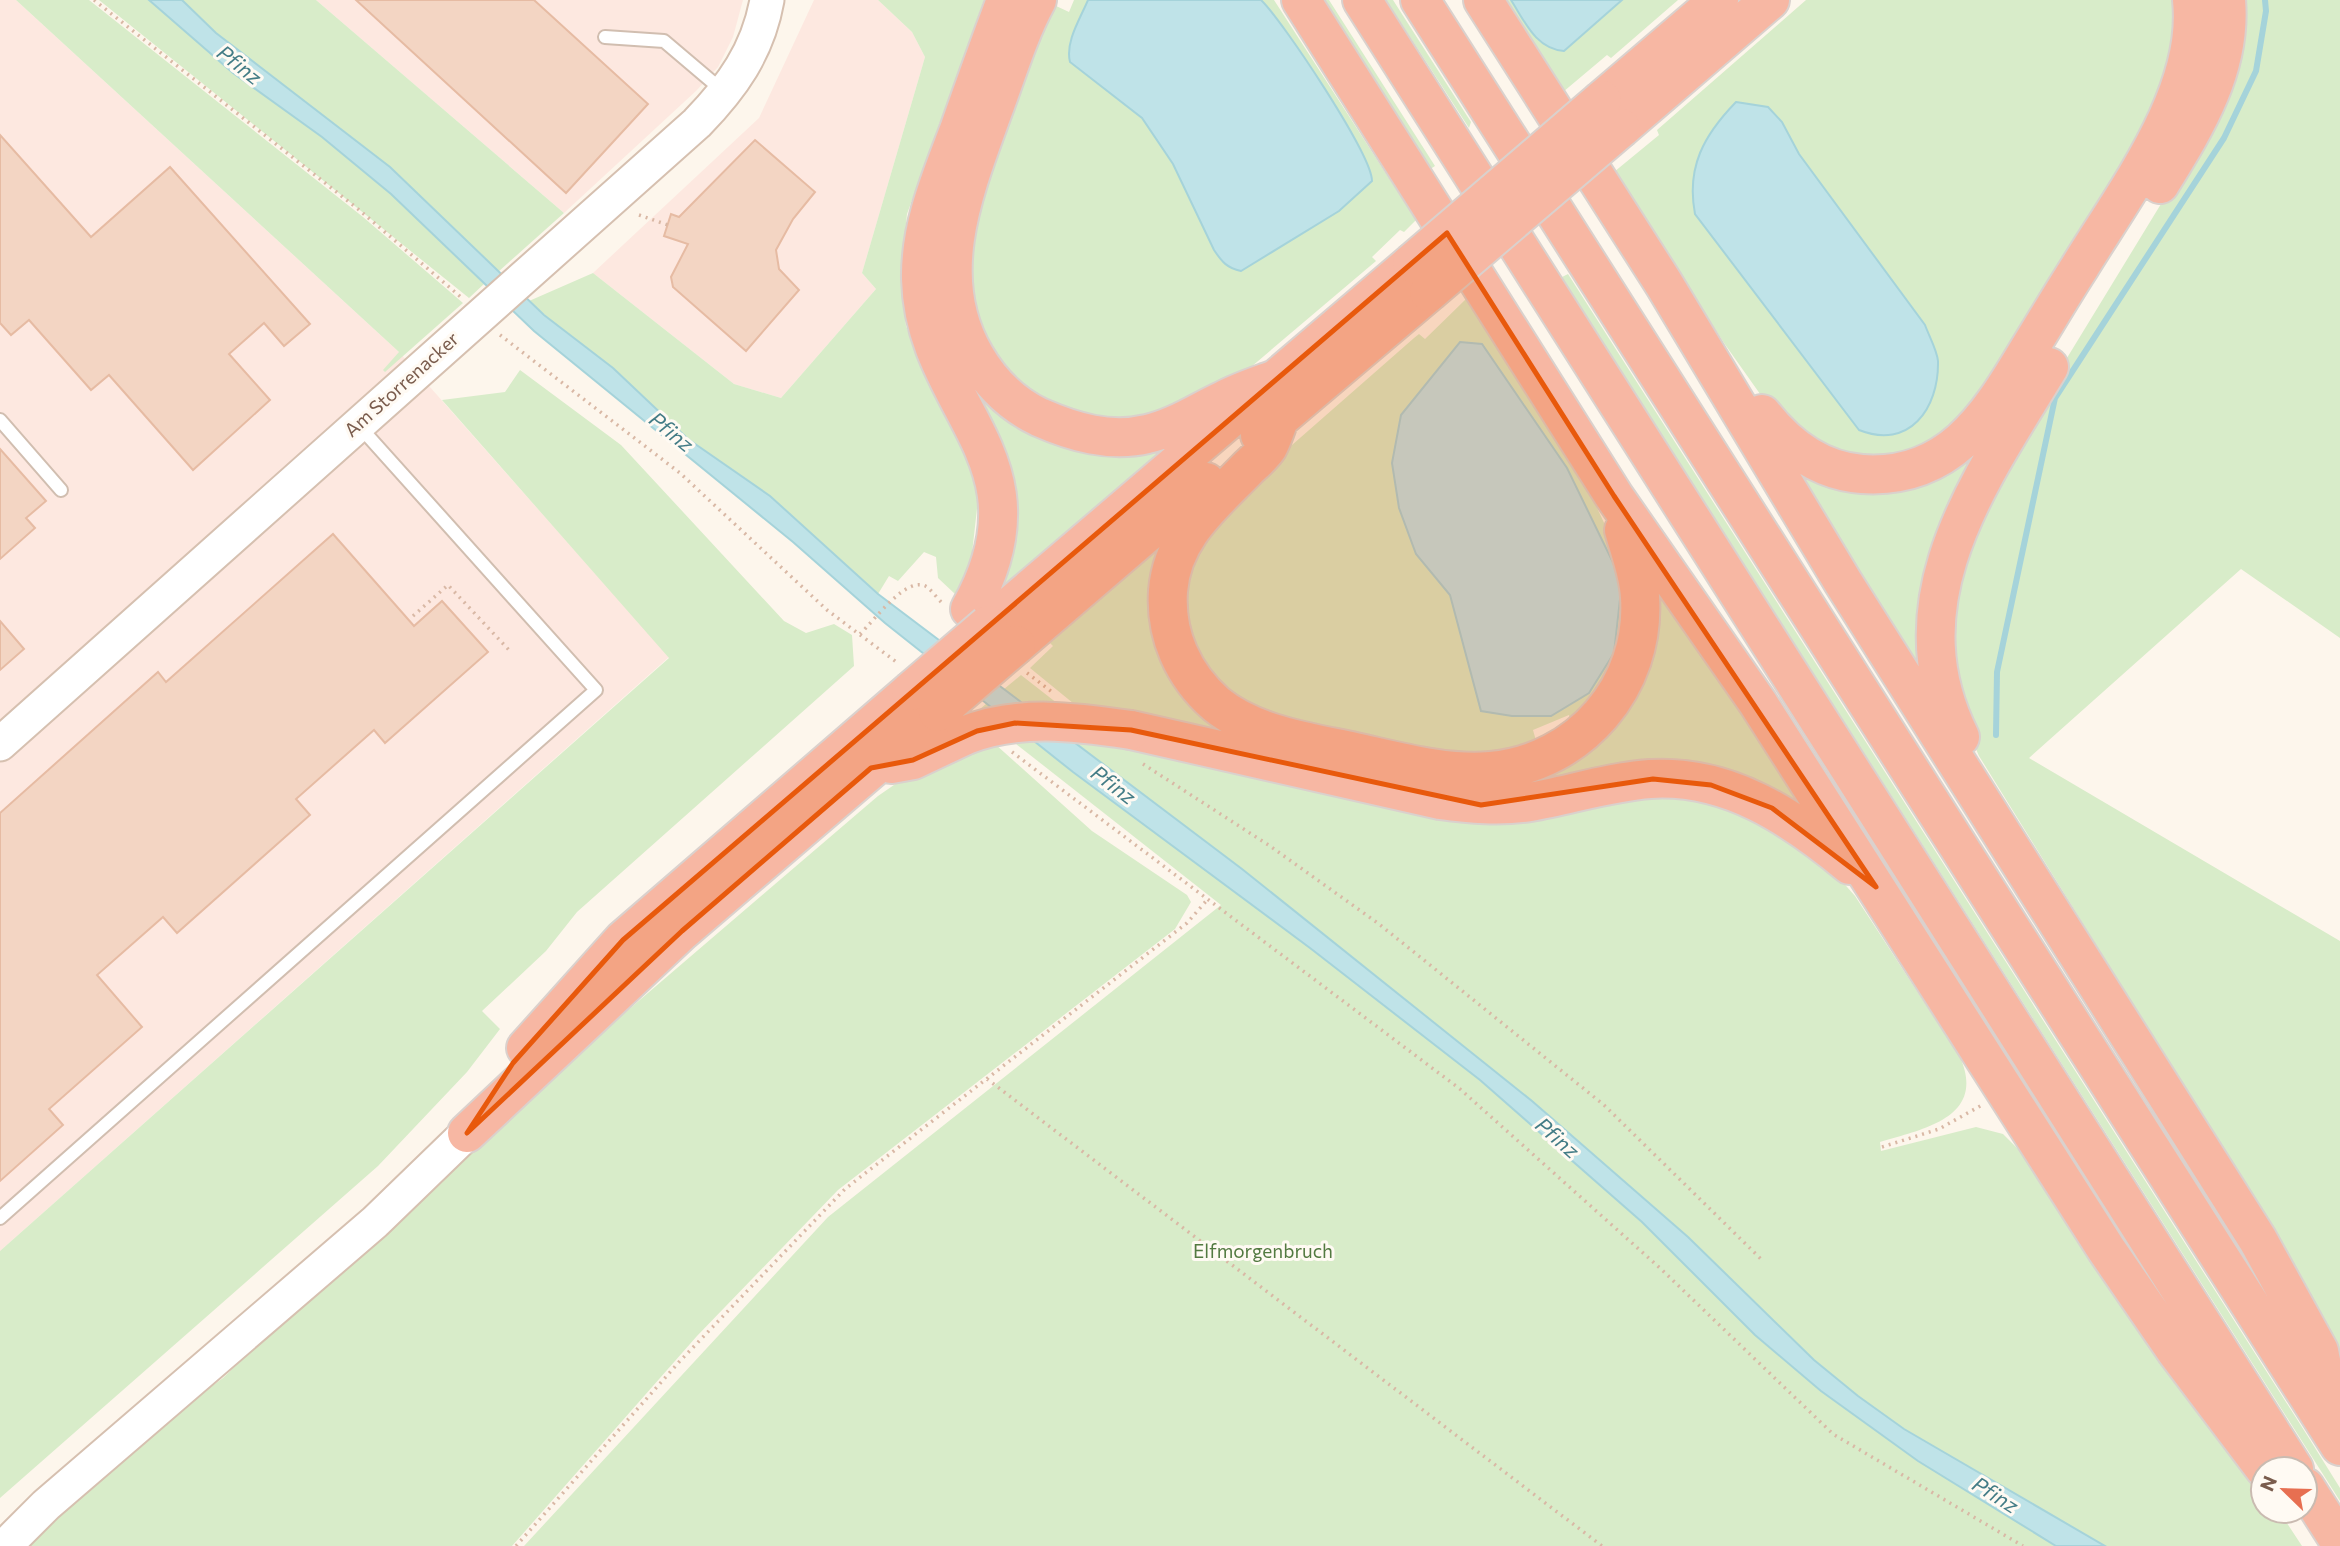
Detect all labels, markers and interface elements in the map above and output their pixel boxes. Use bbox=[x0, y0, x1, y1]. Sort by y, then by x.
water label: Pfinz bbox=[213, 39, 268, 89]
street label: Am Storrenacker bbox=[339, 326, 463, 441]
water label: Pfinz bbox=[645, 406, 699, 457]
water label: Pfinz bbox=[1087, 759, 1142, 809]
water label: Pfinz bbox=[1531, 1111, 1585, 1163]
park label: Elfmorgenbruch bbox=[1193, 1239, 1333, 1262]
north arrow bbox=[2249, 1455, 2319, 1525]
water label: Pfinz bbox=[1968, 1470, 2024, 1518]
text: N bbox=[2255, 1472, 2281, 1494]

